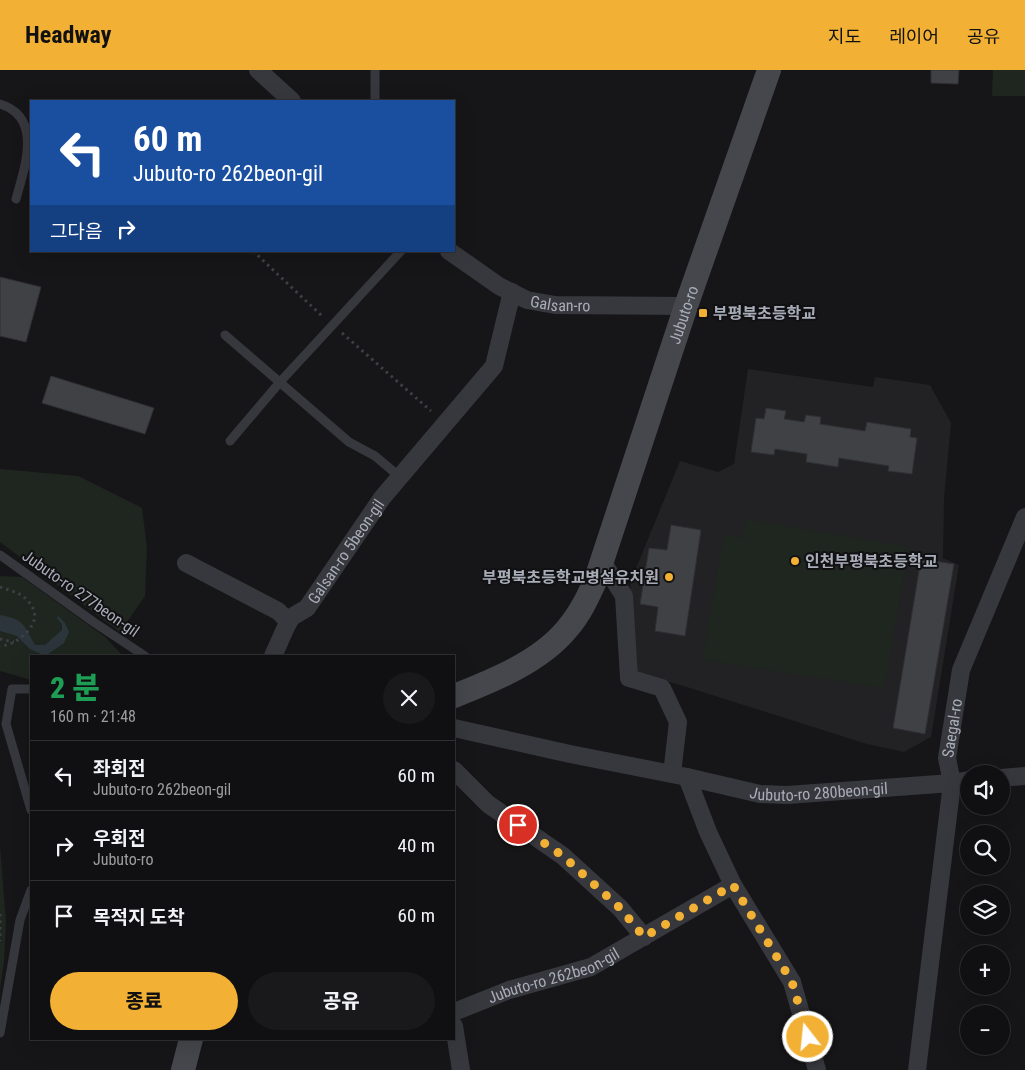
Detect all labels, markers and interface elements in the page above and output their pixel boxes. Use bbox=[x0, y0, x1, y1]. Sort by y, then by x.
text: Headway bbox=[25, 21, 111, 49]
text: 지도 bbox=[828, 26, 861, 47]
text: 레이어 bbox=[889, 26, 939, 47]
text: 공유 bbox=[967, 26, 1000, 47]
text: 60 m bbox=[133, 119, 202, 160]
icon: left bbox=[50, 120, 115, 185]
text: Jubuto-ro 262beon-gil bbox=[133, 161, 323, 186]
icon: right bbox=[112, 215, 140, 243]
text: 그다음 bbox=[50, 220, 102, 243]
street label: Jubuto-ro bbox=[665, 283, 702, 347]
street label: Galsan-ro bbox=[529, 292, 590, 315]
place label: 부평북초등학교 bbox=[713, 304, 816, 323]
marker: 부평북초등학교 bbox=[697, 307, 709, 319]
street label: Galsan-ro 5beon-gil bbox=[304, 496, 388, 607]
street label: Jubuto-ro 277beon-gil bbox=[19, 546, 143, 641]
place label: 인천부평북초등학교 bbox=[805, 552, 938, 571]
marker: 인천부평북초등학교 bbox=[789, 555, 801, 567]
place label: 부평북초등학교병설유치원 bbox=[482, 568, 659, 587]
marker: 부평북초등학교병설유치원 bbox=[663, 571, 675, 583]
text: 2 분 bbox=[50, 670, 100, 705]
button: close bbox=[383, 672, 435, 724]
street label: Saegal-ro bbox=[938, 697, 966, 759]
text: 160 m · 21:48 bbox=[50, 707, 136, 726]
text: 좌회전 bbox=[93, 757, 145, 780]
icon: left bbox=[50, 762, 78, 790]
text: 60 m bbox=[398, 764, 435, 787]
map controls bbox=[960, 765, 1010, 1055]
button: sound bbox=[960, 765, 1010, 815]
street label: Jubuto-ro 280beon-gil bbox=[748, 779, 888, 805]
text: Jubuto-ro 262beon-gil bbox=[93, 780, 231, 799]
pin bbox=[497, 804, 539, 846]
icon: arrive bbox=[504, 811, 532, 839]
button: search bbox=[960, 825, 1010, 875]
text: 우회전 bbox=[93, 827, 145, 850]
icon: right bbox=[50, 832, 78, 860]
text: 40 m bbox=[398, 834, 435, 857]
text: Jubuto-ro bbox=[93, 850, 153, 869]
button: layers bbox=[960, 885, 1010, 935]
icon: arrive bbox=[50, 902, 78, 930]
text: 60 m bbox=[398, 904, 435, 927]
text: 목적지 도착 bbox=[93, 906, 185, 929]
street label: Jubuto-ro 262beon-gil bbox=[485, 944, 623, 1008]
button: + bbox=[960, 945, 1010, 995]
button: 종료 bbox=[50, 972, 238, 1030]
button: 공유 bbox=[248, 972, 435, 1030]
button: − bbox=[960, 1005, 1010, 1055]
position arrow bbox=[781, 1010, 833, 1062]

